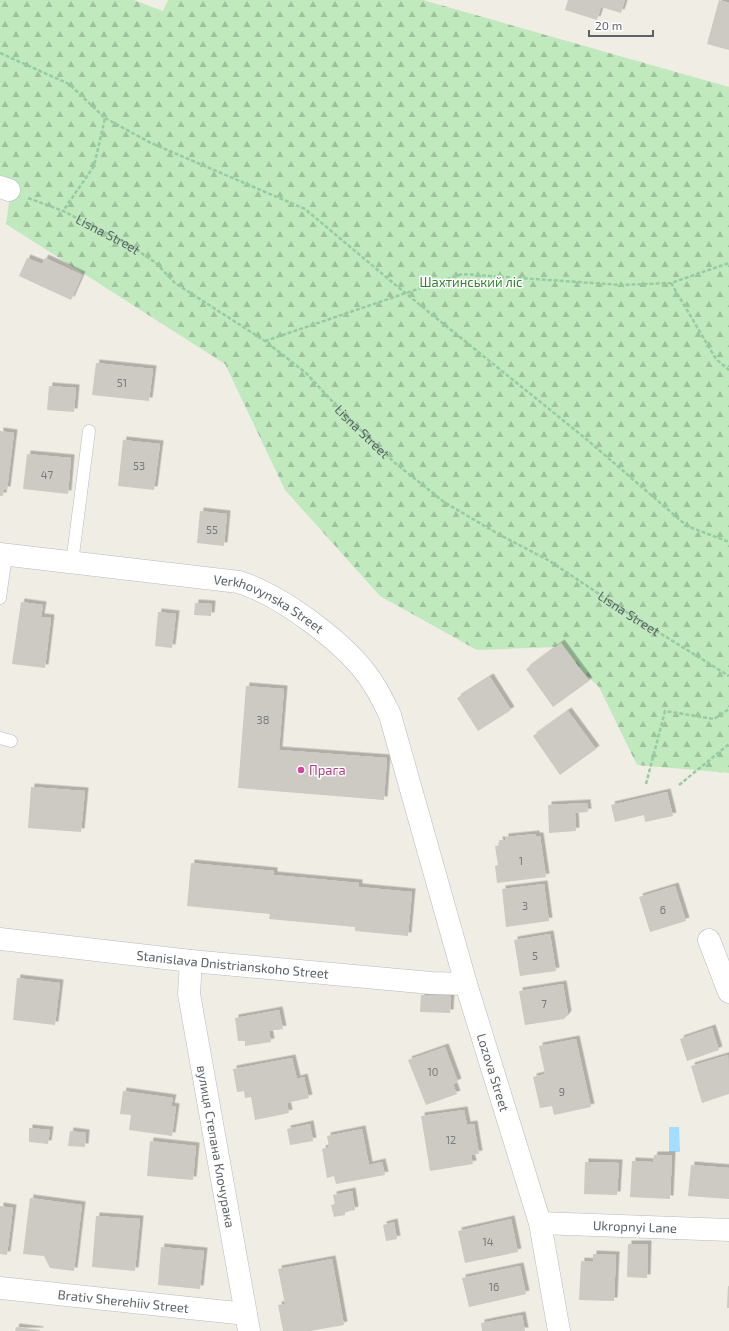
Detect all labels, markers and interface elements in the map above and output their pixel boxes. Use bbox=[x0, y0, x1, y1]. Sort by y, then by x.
scale bar bbox=[589, 12, 653, 38]
text: 20 m bbox=[595, 18, 622, 32]
street label: Lisna Street bbox=[73, 211, 143, 258]
park label: Шахтинський ліс bbox=[420, 274, 522, 290]
house number: 51 bbox=[117, 376, 127, 389]
street label: Lisna Street bbox=[332, 401, 393, 462]
house number: 53 bbox=[133, 459, 145, 472]
house number: 47 bbox=[41, 468, 54, 481]
house number: 55 bbox=[206, 523, 218, 536]
street label: Verkhovynska Street bbox=[213, 571, 327, 637]
street label: Lisna Street bbox=[595, 587, 663, 639]
house number: 38 bbox=[257, 713, 269, 726]
place label: Прага bbox=[309, 762, 346, 778]
marker: Прага bbox=[296, 765, 306, 775]
house number: 1 bbox=[519, 854, 523, 867]
house number: 3 bbox=[522, 899, 528, 912]
house number: 6 bbox=[660, 903, 666, 916]
street label: Stanislava Dnistrianskoho Street bbox=[136, 947, 330, 982]
house number: 5 bbox=[532, 949, 538, 962]
house number: 7 bbox=[541, 997, 547, 1010]
street label: Lozova Street bbox=[474, 1031, 513, 1113]
street label: вулиця Степана Клочурака bbox=[194, 1064, 238, 1229]
house number: 10 bbox=[427, 1065, 439, 1078]
house number: 9 bbox=[559, 1085, 565, 1098]
house number: 12 bbox=[446, 1133, 456, 1146]
street label: Ukropnyi Lane bbox=[593, 1217, 677, 1236]
house number: 14 bbox=[482, 1235, 494, 1248]
house number: 16 bbox=[489, 1280, 499, 1293]
street label: Brativ Sherehiiv Street bbox=[57, 1286, 190, 1316]

